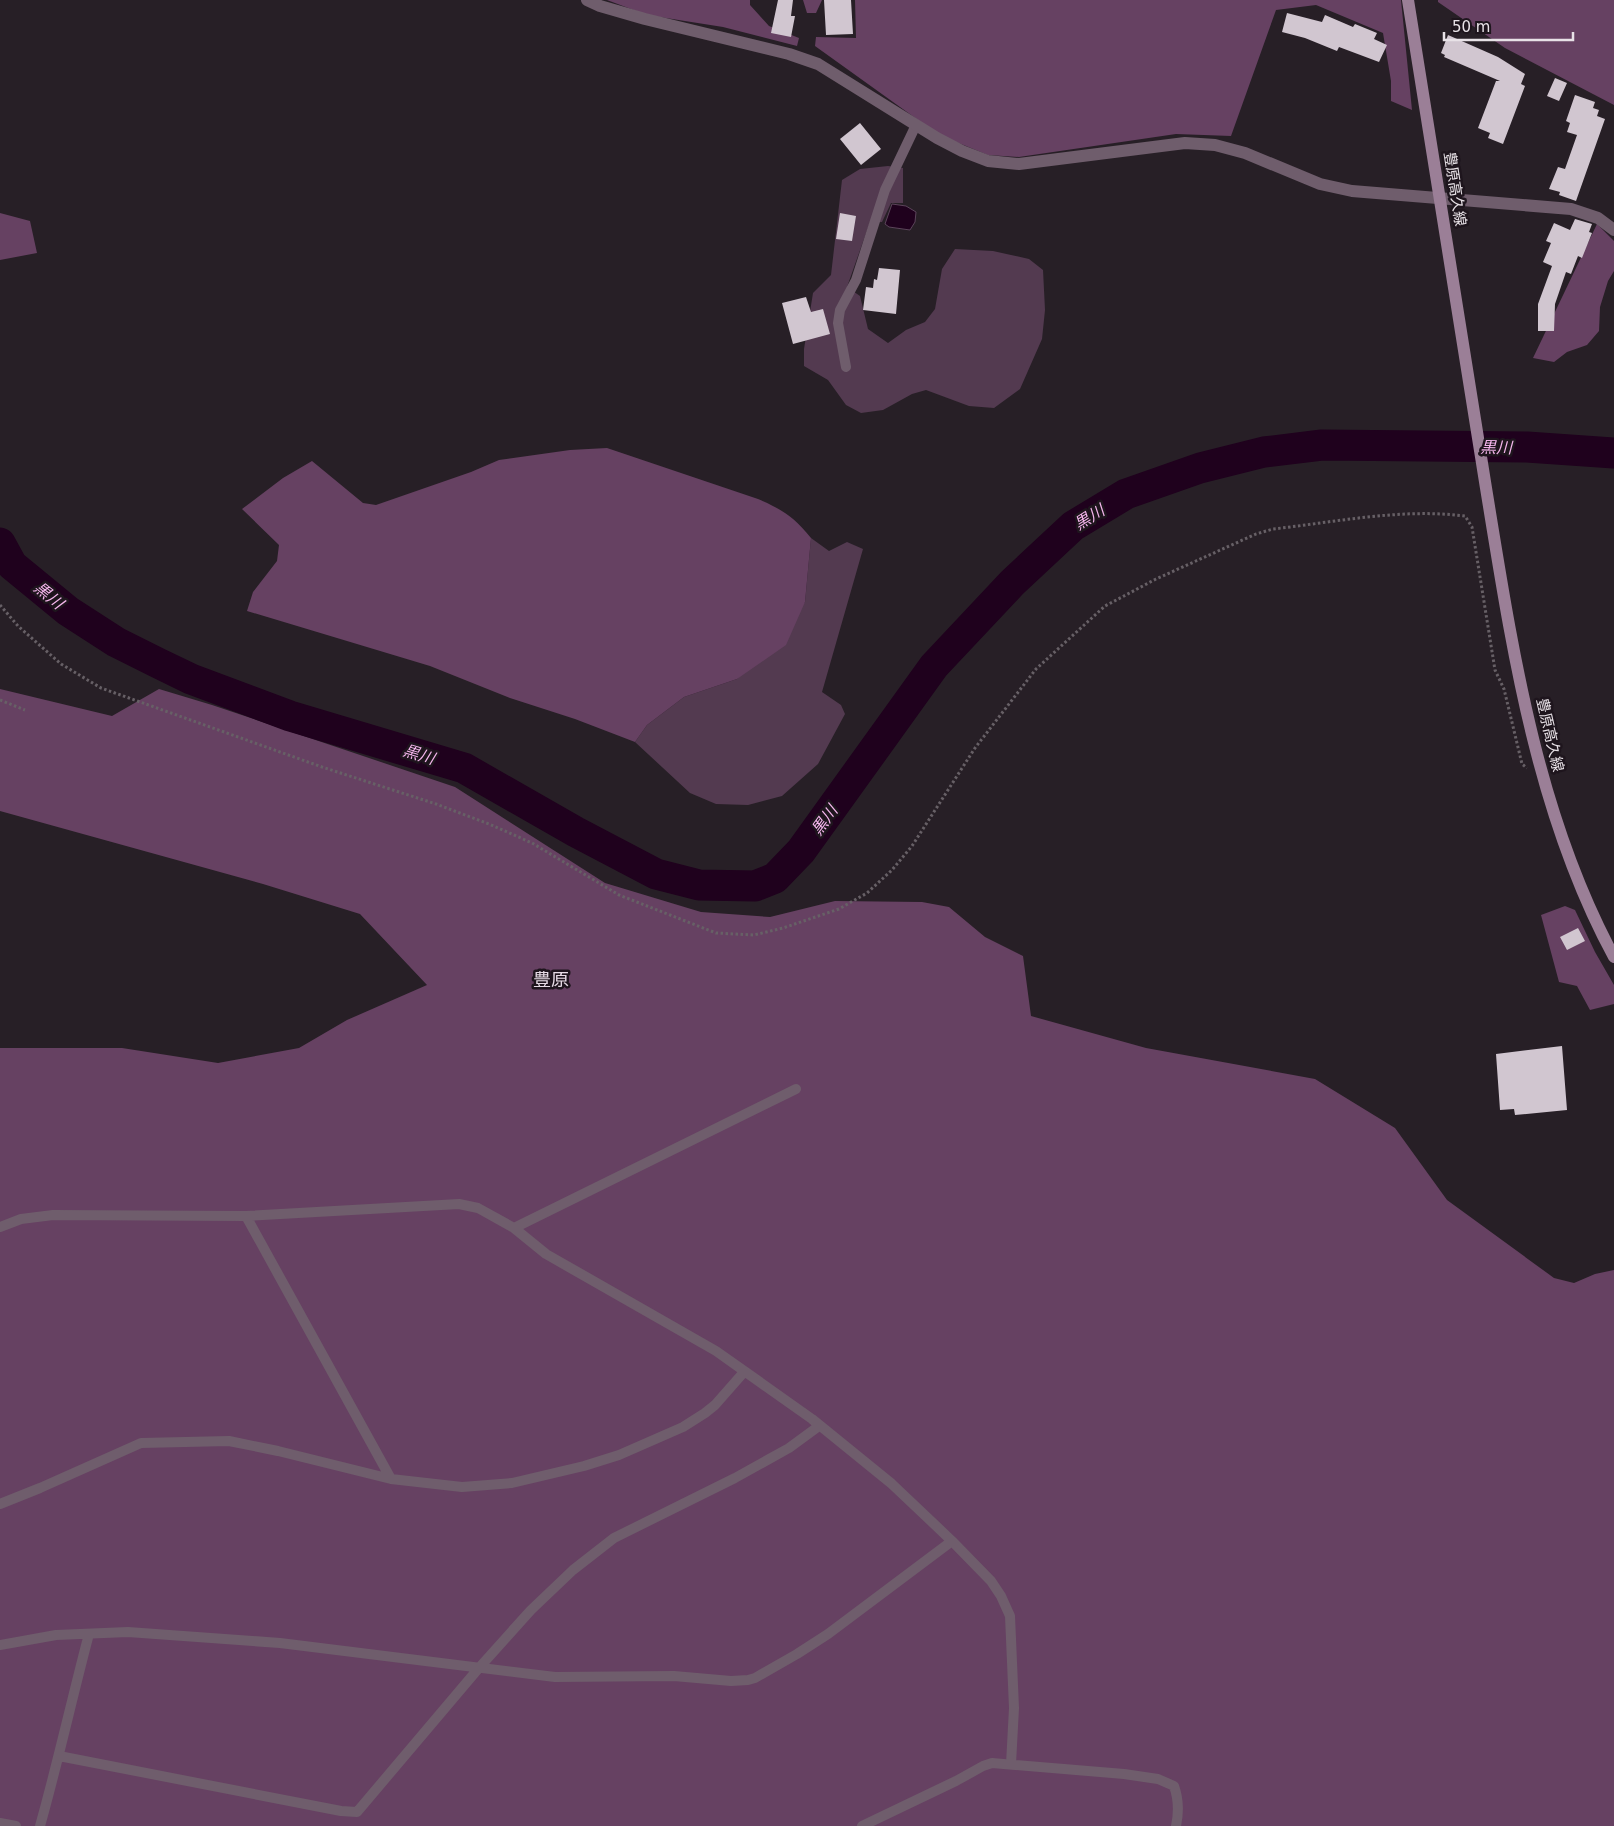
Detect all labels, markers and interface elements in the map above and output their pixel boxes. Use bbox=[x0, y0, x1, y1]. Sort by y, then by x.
scale bar bbox=[1444, 10, 1573, 42]
text: 50 m bbox=[1452, 18, 1490, 36]
street label: 豊原高久線 bbox=[1440, 151, 1470, 227]
water label: 黒川 bbox=[1480, 438, 1514, 457]
water label: 黒川 bbox=[1071, 500, 1110, 534]
water label: 黒川 bbox=[30, 578, 69, 614]
street label: 豊原高久線 bbox=[1533, 696, 1567, 774]
water label: 黒川 bbox=[401, 741, 439, 769]
water label: 黒川 bbox=[807, 800, 843, 839]
district label: 豊原 bbox=[533, 969, 569, 990]

